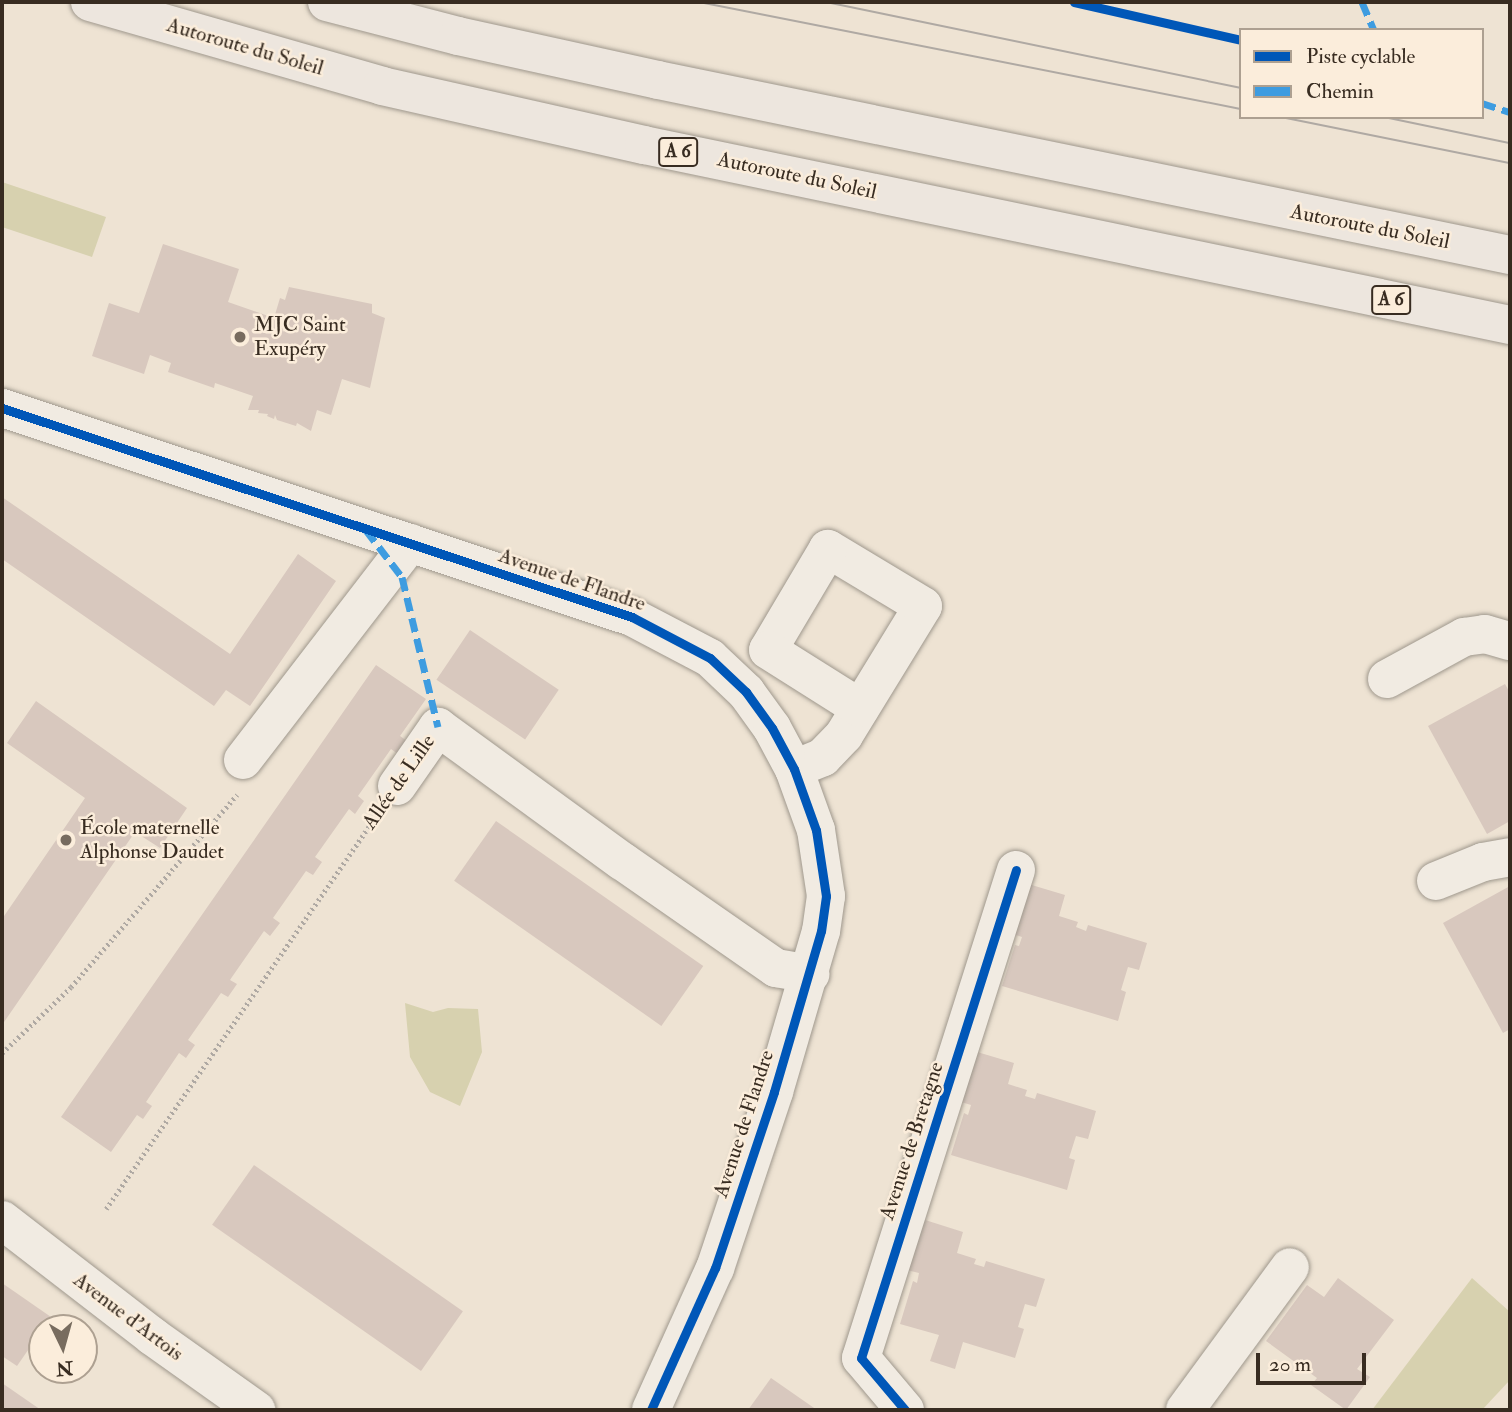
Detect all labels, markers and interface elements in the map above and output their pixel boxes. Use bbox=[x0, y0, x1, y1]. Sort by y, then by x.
street label: Autoroute du Soleil bbox=[164, 13, 326, 81]
legend bbox=[1239, 28, 1484, 119]
text: Piste cyclable bbox=[1306, 43, 1415, 70]
text: Chemin bbox=[1306, 78, 1374, 105]
road number: A 6 bbox=[657, 136, 699, 168]
street label: Autoroute du Soleil bbox=[715, 147, 879, 205]
street label: Autoroute du Soleil bbox=[1288, 199, 1452, 255]
road number: A 6 bbox=[1370, 284, 1412, 316]
place label: MJC Saint Exupéry bbox=[254, 312, 346, 362]
marker: MJC Saint Exupéry bbox=[232, 329, 248, 345]
street label: Avenue de Flandre bbox=[495, 543, 649, 617]
street label: Allée de Lille bbox=[357, 730, 441, 834]
place label: École maternelle Alphonse Daudet bbox=[80, 815, 224, 865]
marker: École maternelle Alphonse Daudet bbox=[58, 832, 74, 848]
street label: Avenue de Flandre bbox=[708, 1047, 780, 1201]
street label: Avenue de Bretagne bbox=[875, 1059, 949, 1223]
street label: Avenue d'Artois bbox=[68, 1268, 188, 1366]
north arrow bbox=[28, 1314, 98, 1384]
scale bar bbox=[1260, 1338, 1370, 1382]
text: 20 m bbox=[1269, 1351, 1311, 1378]
text: N bbox=[55, 1355, 74, 1381]

